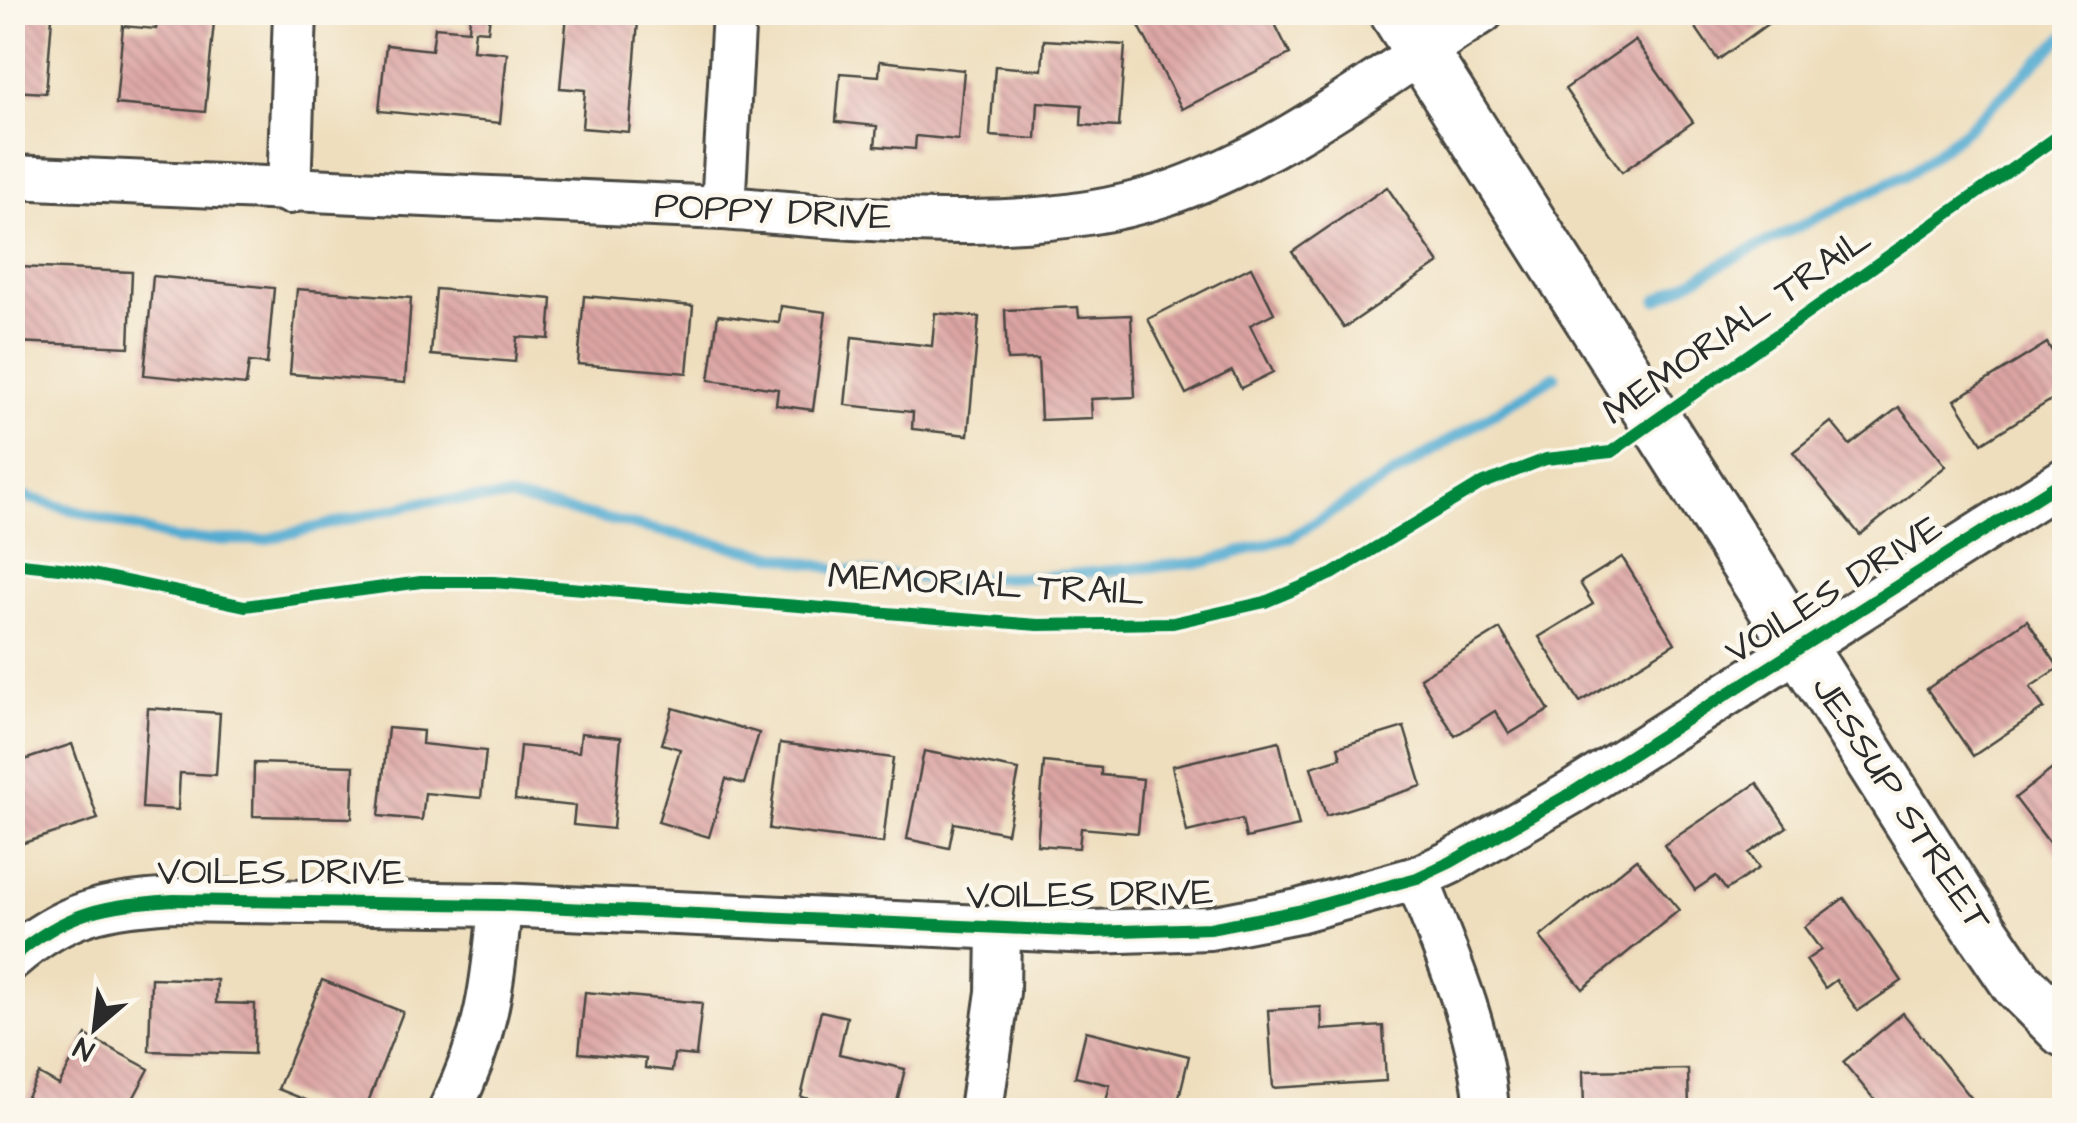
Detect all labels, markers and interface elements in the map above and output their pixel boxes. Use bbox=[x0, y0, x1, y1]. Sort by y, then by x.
street label: POPPY DRIVE bbox=[653, 180, 893, 244]
street label: MEMORIAL TRAIL bbox=[1592, 214, 1882, 438]
street label: VOILES DRIVE bbox=[1715, 502, 1953, 678]
street label: MEMORIAL TRAIL bbox=[827, 551, 1145, 619]
street label: JESSUP STREET bbox=[1799, 666, 2004, 943]
street label: VOILES DRIVE bbox=[157, 847, 405, 899]
street label: VOILES DRIVE bbox=[966, 867, 1214, 923]
north arrow bbox=[45, 978, 145, 1078]
text: N bbox=[67, 1027, 101, 1070]

